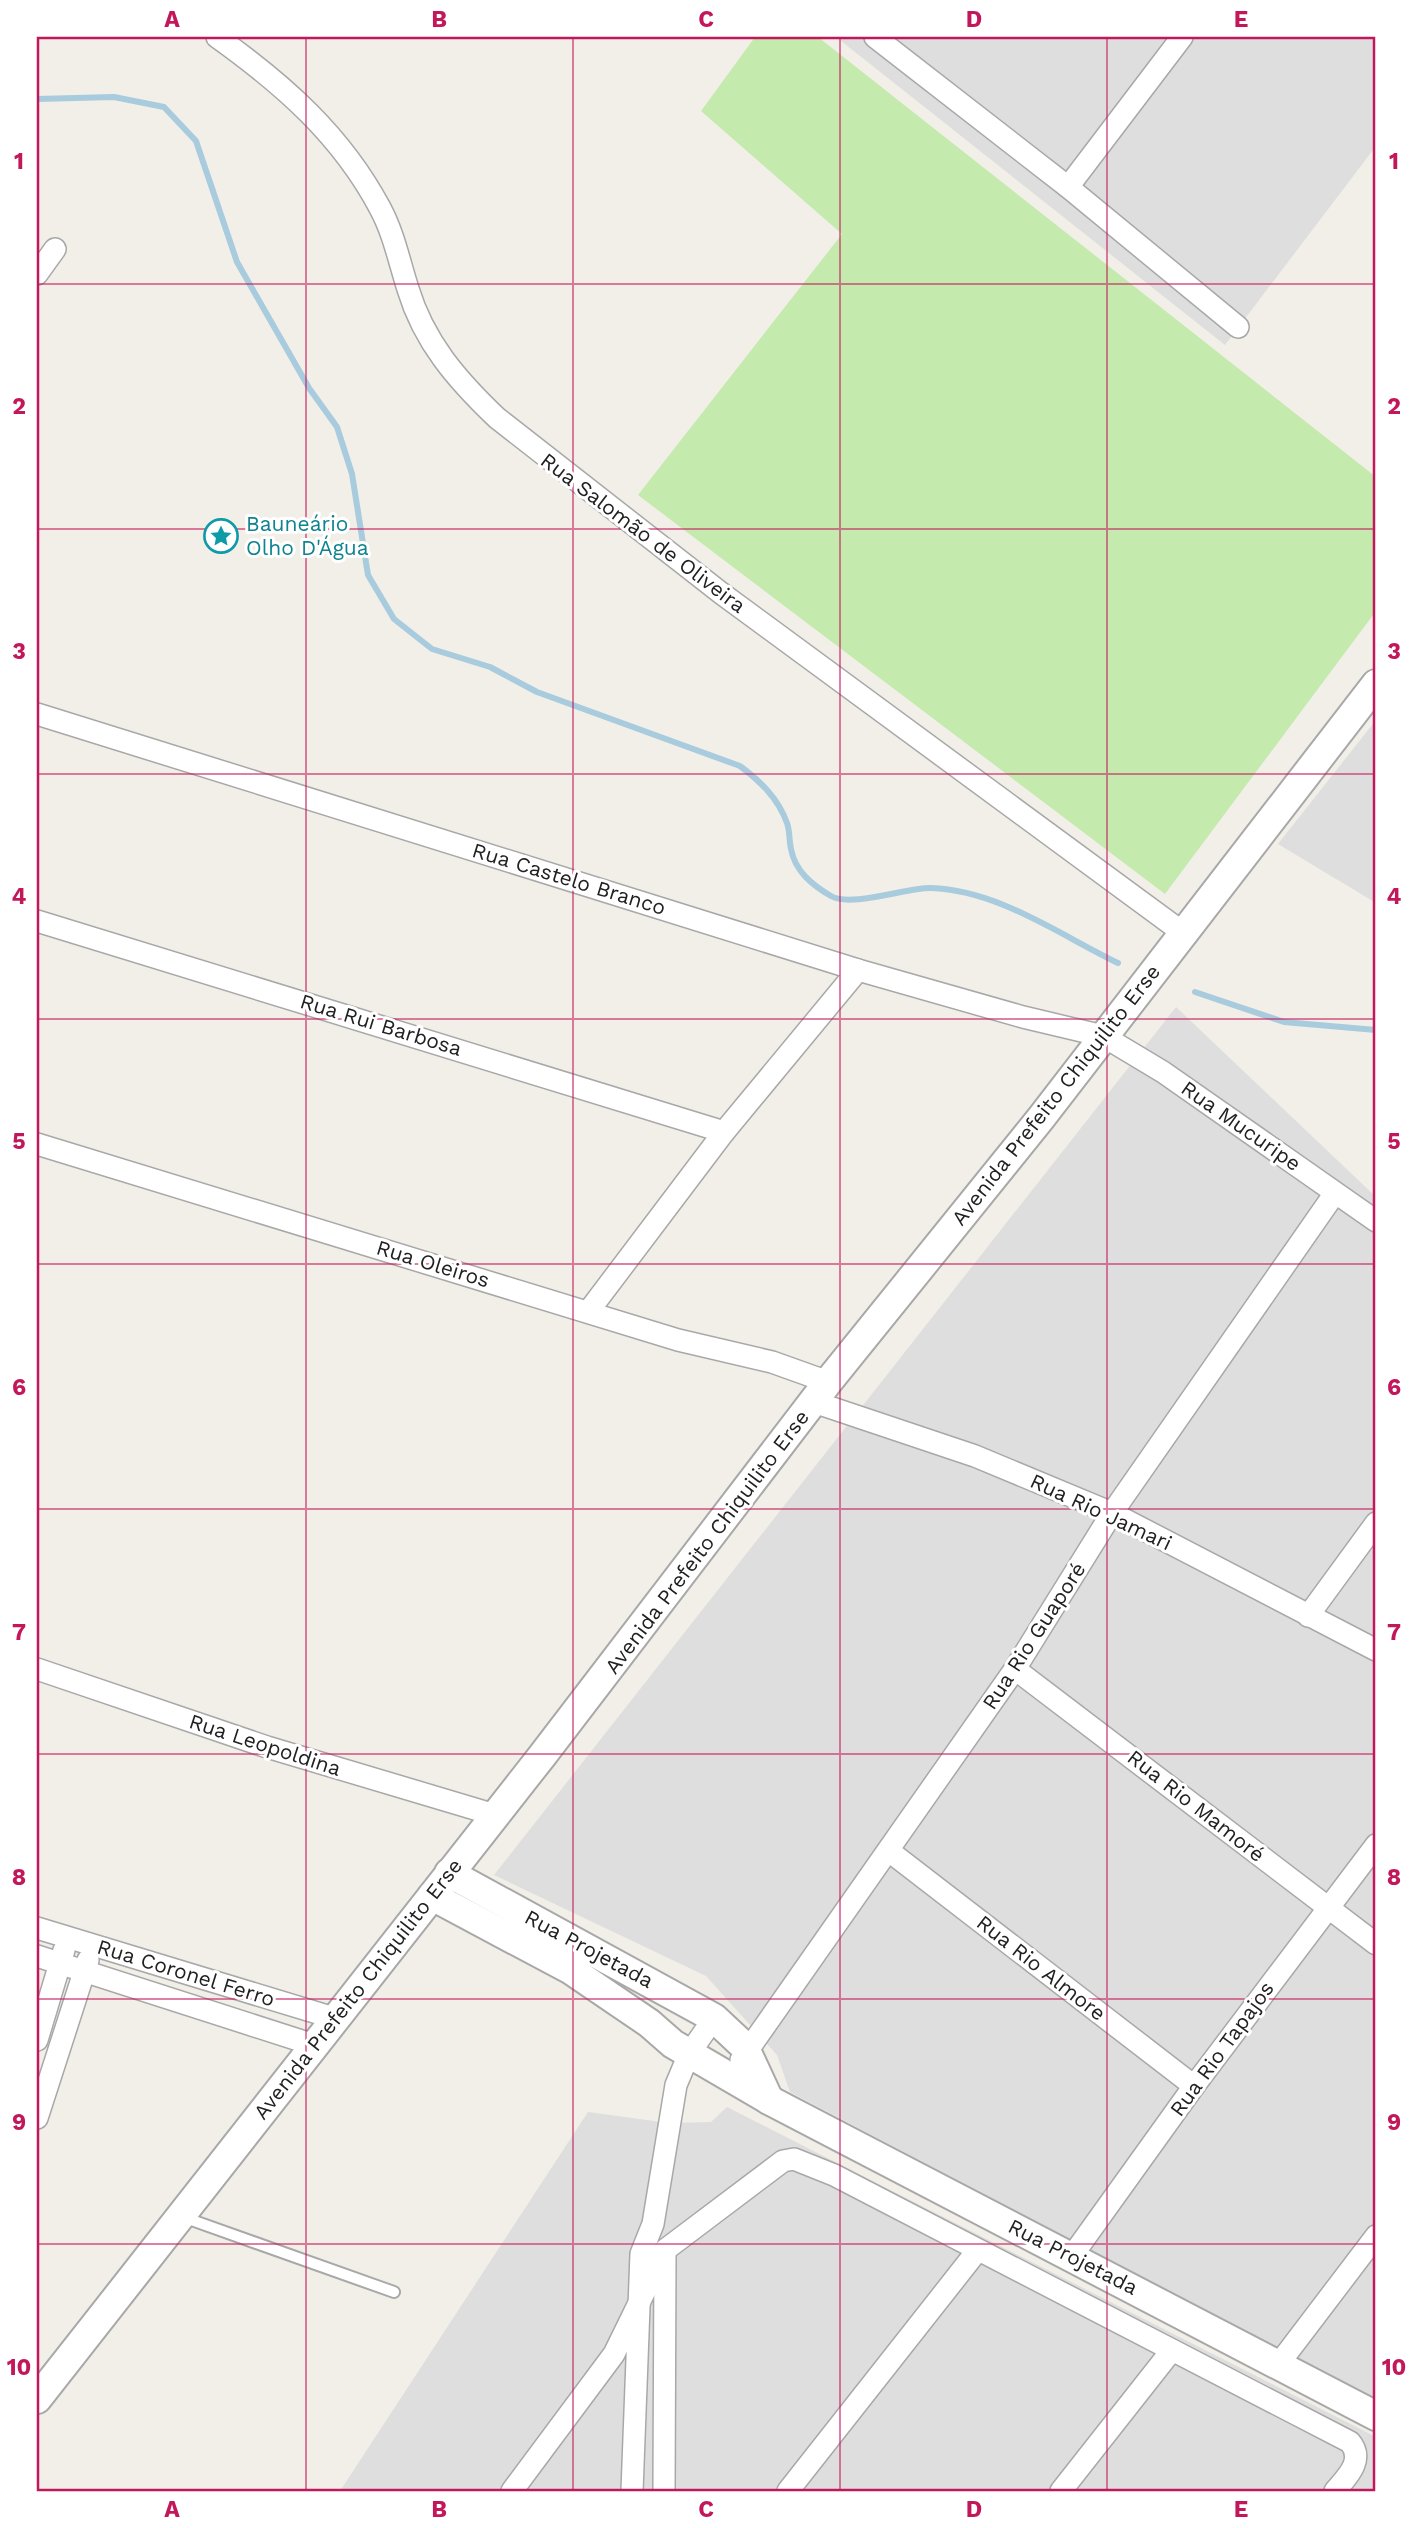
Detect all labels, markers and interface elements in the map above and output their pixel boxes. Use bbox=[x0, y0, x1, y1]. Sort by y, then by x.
text: A bbox=[164, 6, 180, 33]
text: B bbox=[431, 6, 447, 33]
text: C bbox=[698, 6, 714, 33]
text: D bbox=[966, 6, 982, 33]
text: E bbox=[1234, 6, 1248, 33]
text: 1 bbox=[14, 148, 24, 175]
text: 1 bbox=[1389, 148, 1399, 175]
text: 2 bbox=[12, 393, 26, 420]
text: 2 bbox=[1387, 393, 1401, 420]
street label: Rua Salomão de Oliveira bbox=[536, 447, 751, 618]
place label: Bauneário Olho D'Água bbox=[246, 511, 369, 560]
place icon: Bauneário Olho D'Água bbox=[202, 517, 240, 555]
text: 3 bbox=[12, 638, 26, 665]
text: 3 bbox=[1387, 638, 1401, 665]
street label: Rua Castelo Branco bbox=[469, 837, 669, 920]
text: 4 bbox=[12, 883, 27, 910]
text: 4 bbox=[1387, 883, 1402, 910]
street label: Avenida Prefeito Chiquilito Erse bbox=[946, 959, 1165, 1230]
street label: Rua Rui Barbosa bbox=[297, 988, 465, 1061]
street label: Rua Mucuripe bbox=[1177, 1075, 1306, 1176]
text: 5 bbox=[12, 1128, 26, 1155]
text: 5 bbox=[1387, 1128, 1401, 1155]
street label: Rua Oleiros bbox=[374, 1234, 493, 1293]
text: 6 bbox=[12, 1374, 26, 1401]
text: 6 bbox=[1387, 1374, 1401, 1401]
street label: Avenida Prefeito Chiquilito Erse bbox=[599, 1405, 814, 1679]
street label: Rua Rio Jamari bbox=[1026, 1468, 1176, 1555]
street label: Rua Rio Guaporé bbox=[977, 1557, 1091, 1714]
text: 7 bbox=[12, 1619, 26, 1646]
text: 7 bbox=[1387, 1619, 1401, 1646]
street label: Rua Leopoldina bbox=[186, 1708, 344, 1781]
street label: Rua Rio Mamoré bbox=[1123, 1744, 1270, 1867]
street label: Avenida Prefeito Chiquilito Erse bbox=[248, 1853, 467, 2124]
text: 8 bbox=[12, 1864, 26, 1891]
text: 8 bbox=[1387, 1864, 1401, 1891]
street label: Rua Projetada bbox=[521, 1904, 658, 1993]
street label: Rua Rio Almore bbox=[972, 1909, 1111, 2026]
street label: Rua Coronel Ferro bbox=[94, 1934, 278, 2011]
street label: Rua Rio Tapajos bbox=[1164, 1976, 1279, 2121]
text: 9 bbox=[12, 2109, 26, 2136]
text: 9 bbox=[1387, 2109, 1401, 2136]
street label: Rua Projetada bbox=[1004, 2213, 1142, 2300]
text: 10 bbox=[7, 2354, 31, 2381]
text: 10 bbox=[1382, 2354, 1406, 2381]
text: A bbox=[164, 2496, 180, 2523]
text: B bbox=[431, 2496, 447, 2523]
text: C bbox=[698, 2496, 714, 2523]
text: D bbox=[966, 2496, 982, 2523]
text: E bbox=[1234, 2496, 1248, 2523]

